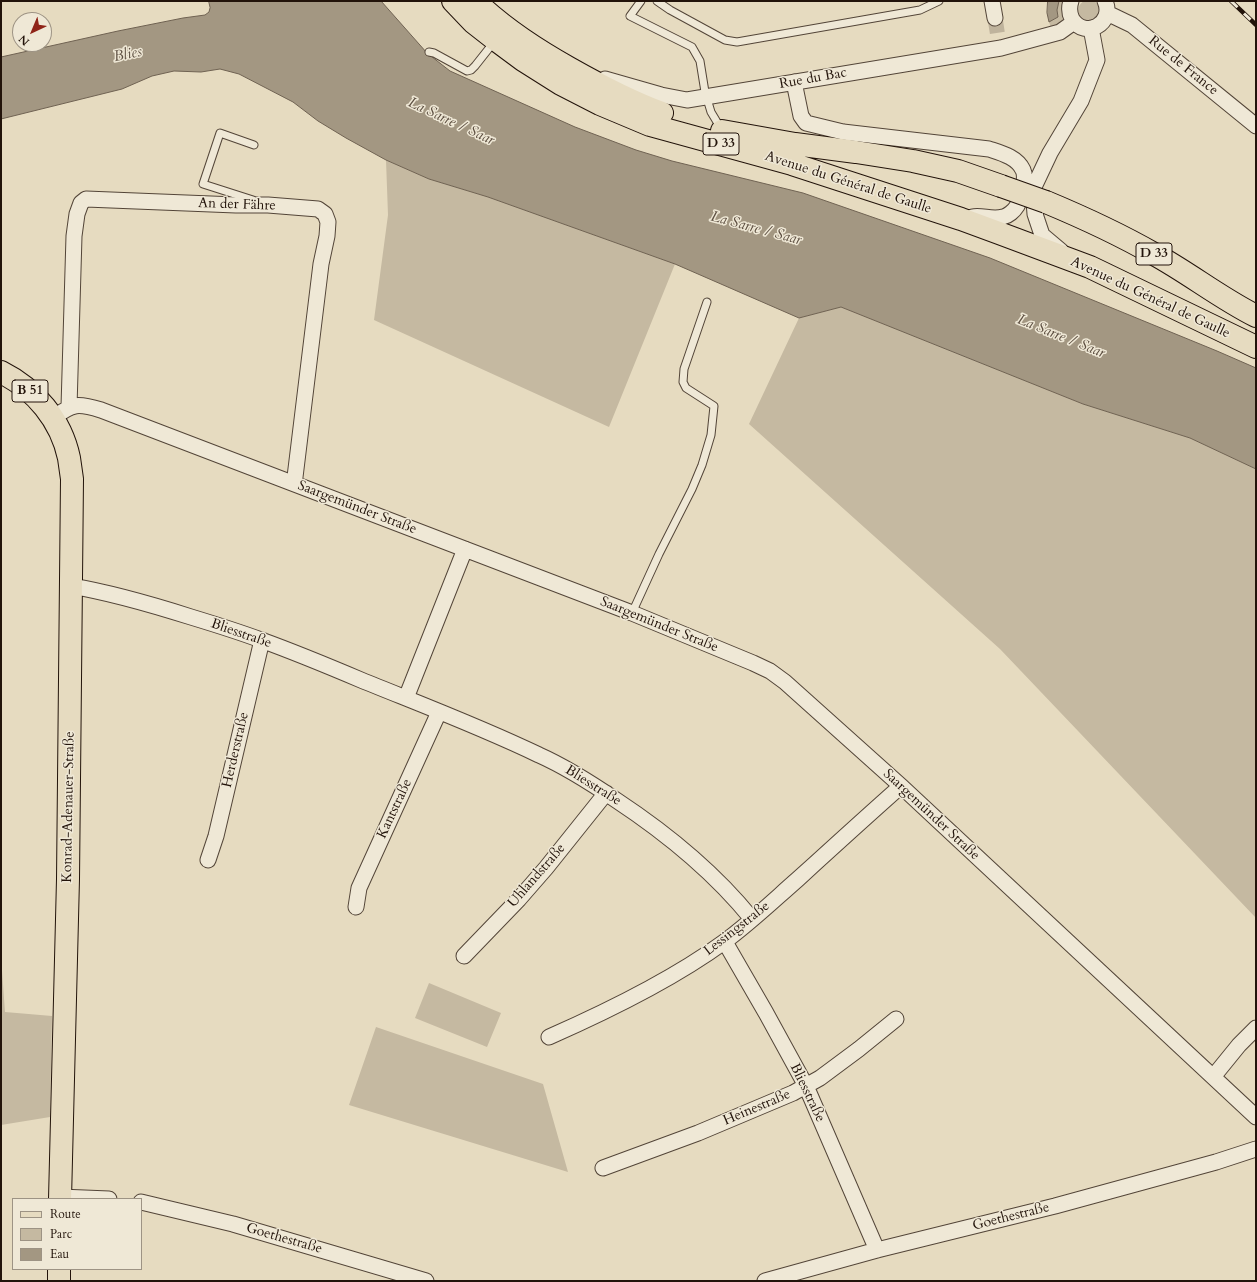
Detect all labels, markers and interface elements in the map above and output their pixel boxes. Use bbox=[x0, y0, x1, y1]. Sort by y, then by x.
north arrow bbox=[12, 12, 52, 52]
text: N bbox=[15, 32, 33, 49]
street label: Rue de France bbox=[1145, 33, 1221, 99]
water label: Blies bbox=[112, 43, 144, 67]
street label: Rue du Bac bbox=[778, 65, 848, 93]
water label: La Sarre / Saar bbox=[405, 94, 497, 150]
road number: D 33 bbox=[703, 133, 739, 155]
street label: Avenue du Général de Gaulle bbox=[763, 148, 933, 218]
street label: An der Fähre bbox=[198, 195, 276, 215]
water label: La Sarre / Saar bbox=[709, 208, 803, 250]
road number: D 33 bbox=[1136, 243, 1172, 265]
street label: Avenue du Général de Gaulle bbox=[1068, 254, 1232, 342]
water label: La Sarre / Saar bbox=[1014, 311, 1108, 363]
road number: B 51 bbox=[12, 380, 48, 402]
street label: Saargemünder Straße bbox=[295, 478, 419, 538]
street label: Saargemünder Straße bbox=[598, 594, 720, 656]
street label: Bliesstraße bbox=[208, 616, 274, 652]
street label: Herderstraße bbox=[219, 711, 253, 789]
street label: Konrad-Adenauer-Straße bbox=[59, 731, 79, 883]
street label: Bliesstraße bbox=[562, 762, 624, 810]
street label: Saargemünder Straße bbox=[879, 766, 983, 864]
street label: Kantstraße bbox=[374, 777, 416, 841]
street label: Uhlandstraße bbox=[505, 841, 569, 911]
street label: Lessingstraße bbox=[701, 898, 773, 960]
street label: Bliesstraße bbox=[786, 1061, 828, 1125]
street label: Heinestraße bbox=[721, 1086, 793, 1130]
legend bbox=[12, 1198, 142, 1270]
street label: Goethestraße bbox=[971, 1199, 1051, 1235]
text: Route bbox=[50, 1206, 81, 1222]
street label: Goethestraße bbox=[244, 1220, 324, 1258]
text: Parc bbox=[50, 1226, 72, 1242]
text: Eau bbox=[50, 1246, 69, 1262]

